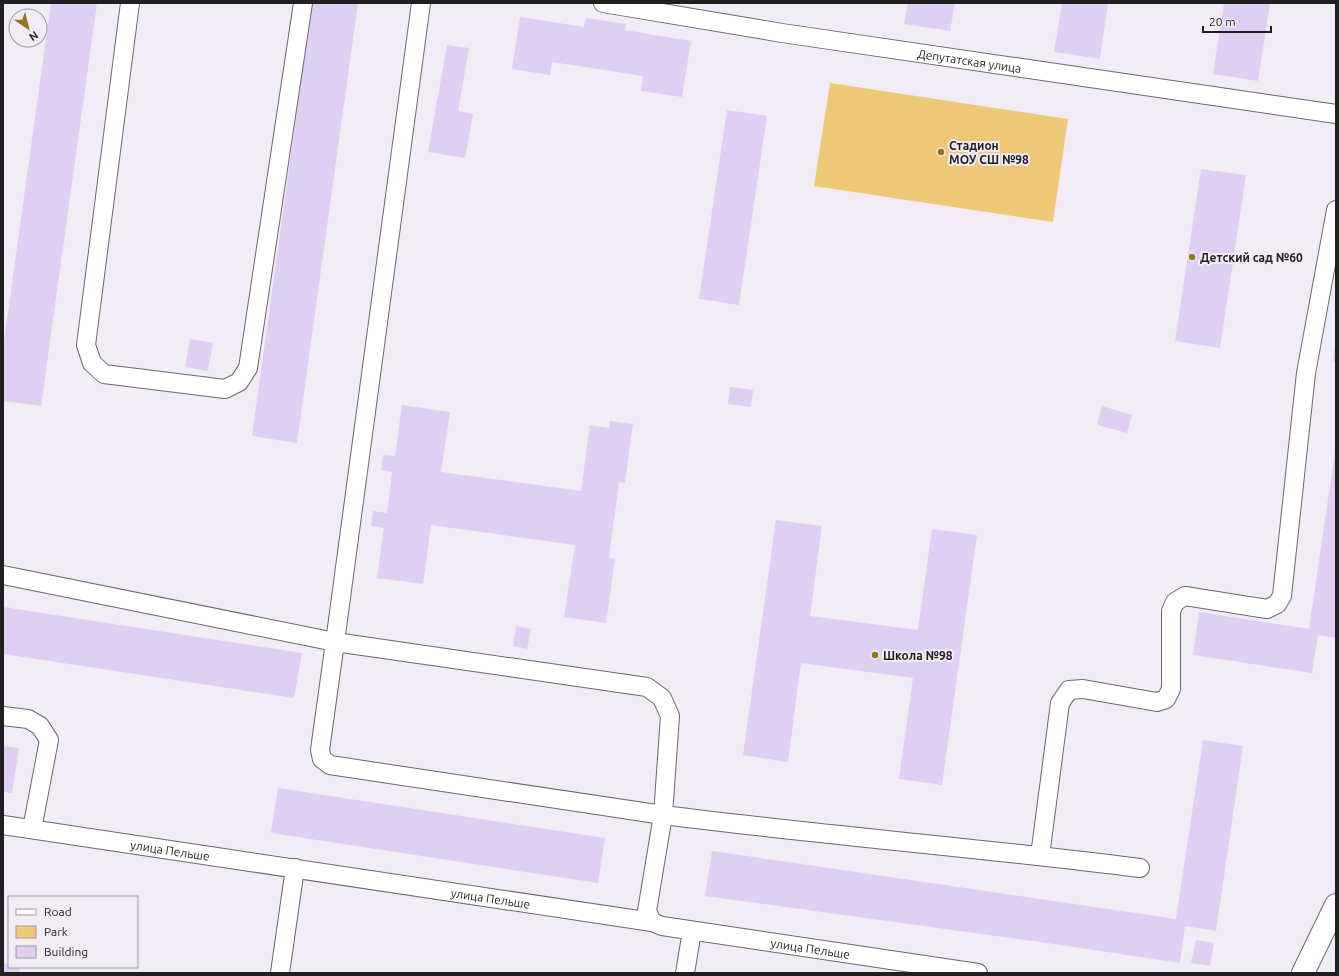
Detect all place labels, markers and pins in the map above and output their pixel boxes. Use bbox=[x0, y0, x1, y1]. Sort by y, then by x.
place label: Стадион МОУ СШ №98 bbox=[949, 139, 1029, 166]
marker: Стадион МОУ СШ №98 bbox=[936, 147, 946, 157]
place label: Детский сад №60 bbox=[1200, 251, 1303, 264]
marker: Детский сад №60 bbox=[1187, 252, 1197, 262]
place label: Школа №98 bbox=[883, 649, 953, 662]
marker: Школа №98 bbox=[870, 650, 880, 660]

